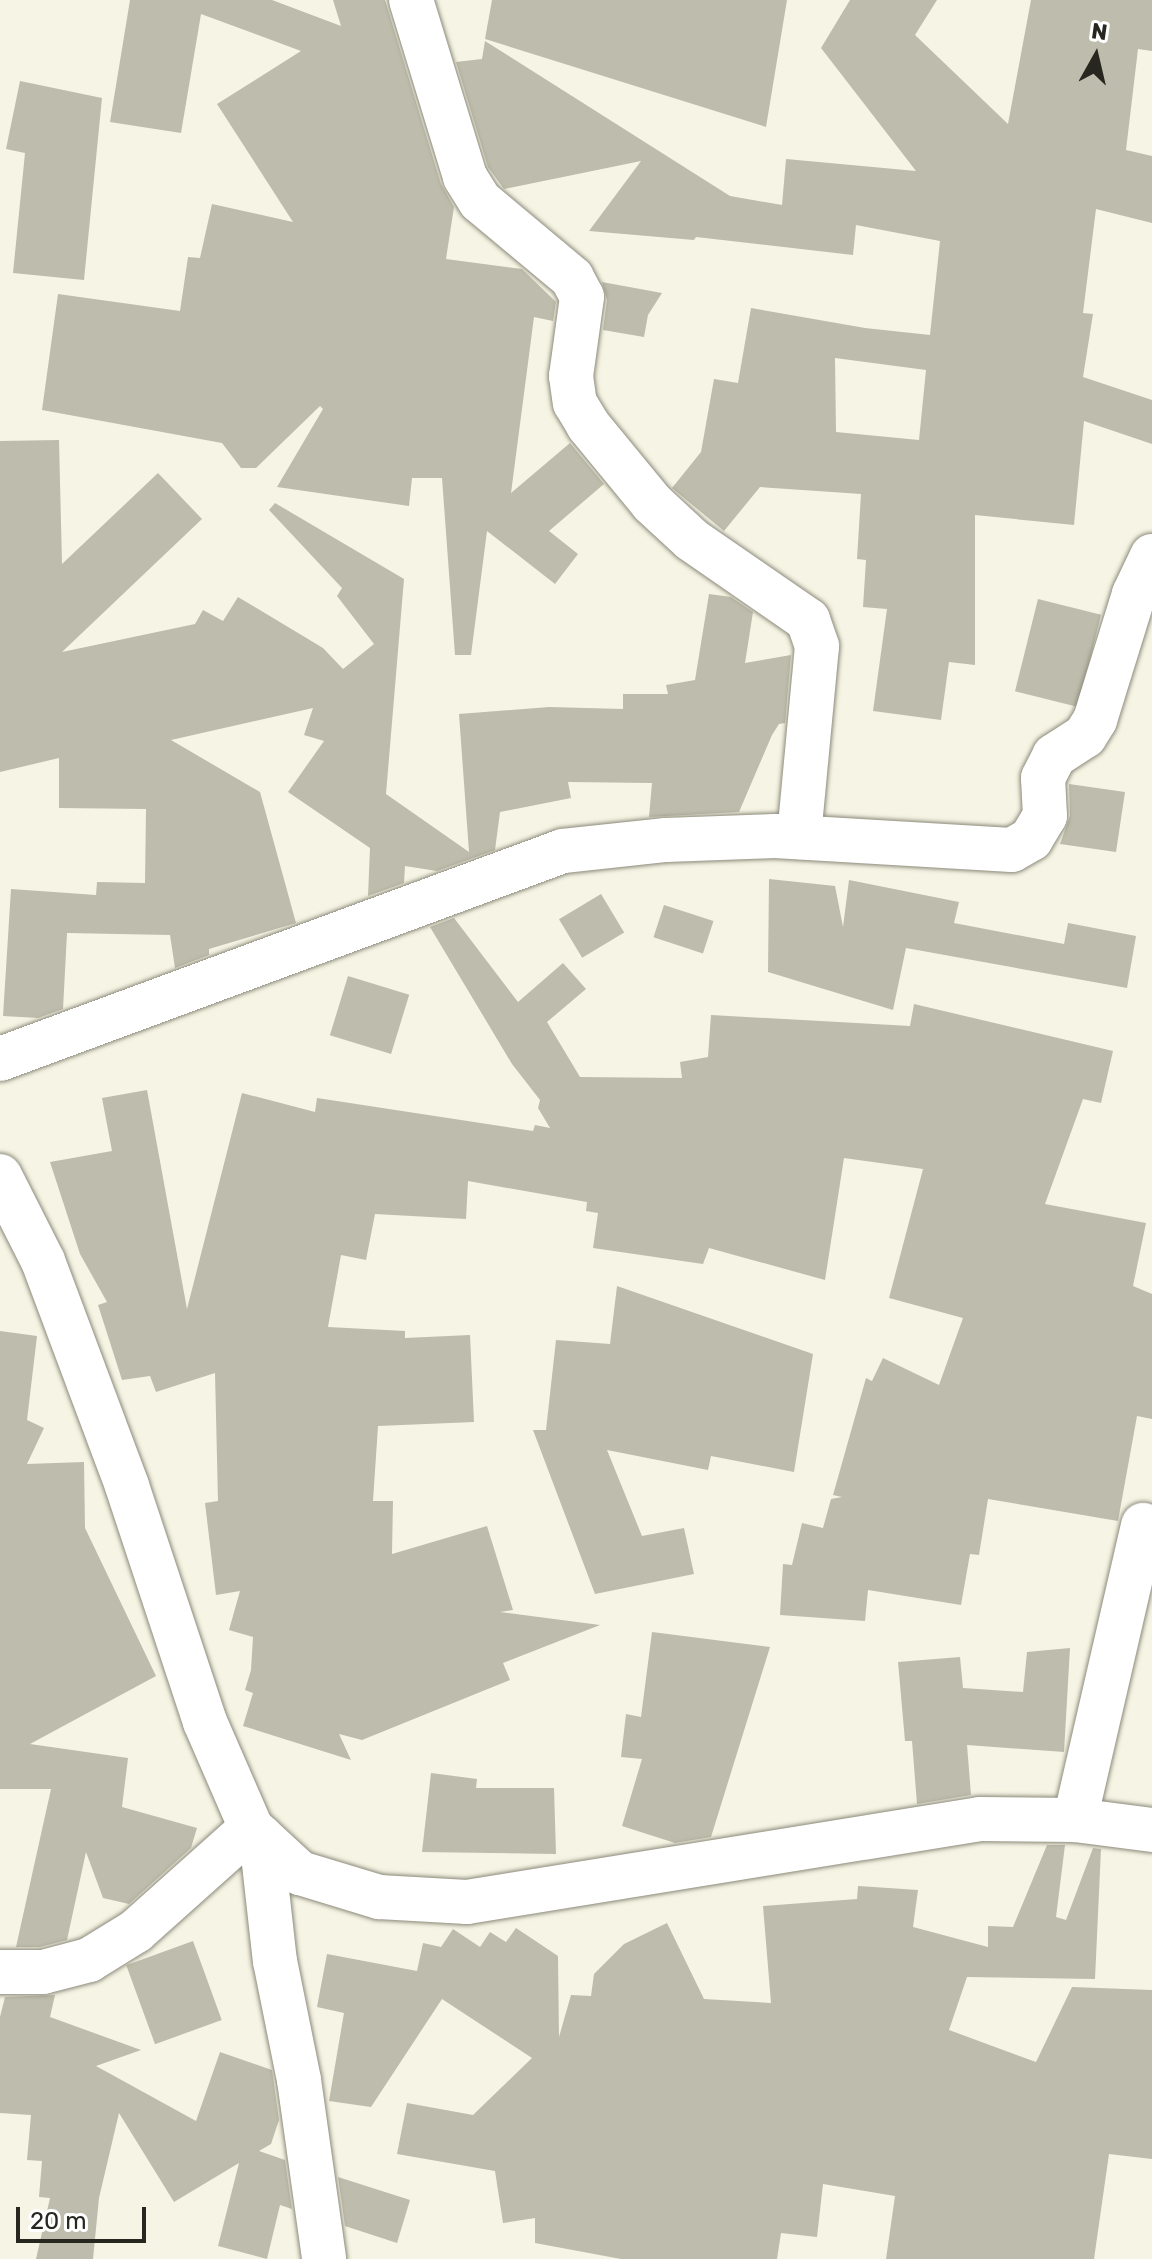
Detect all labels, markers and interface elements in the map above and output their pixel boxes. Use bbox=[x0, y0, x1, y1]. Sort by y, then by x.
north arrow bbox=[1056, 16, 1136, 96]
text: N bbox=[1090, 17, 1109, 46]
scale bar bbox=[20, 2191, 150, 2241]
text: 20 m bbox=[30, 2207, 87, 2235]

